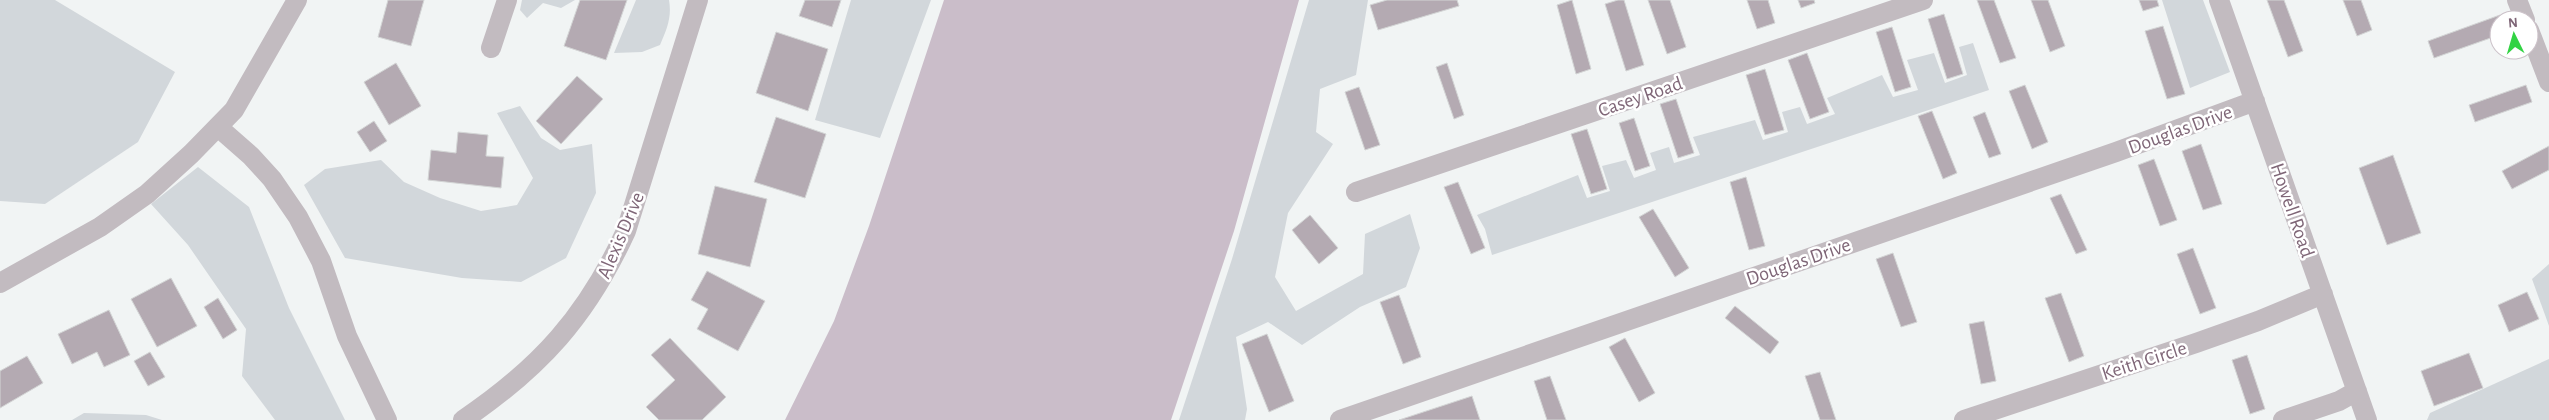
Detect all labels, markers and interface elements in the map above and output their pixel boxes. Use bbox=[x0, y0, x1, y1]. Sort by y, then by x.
north arrow bbox=[2489, 10, 2539, 60]
text: N bbox=[2507, 16, 2518, 30]
street label: Casey Road bbox=[1596, 73, 1685, 121]
street label: Douglas Drive bbox=[2126, 102, 2235, 158]
street label: Howell Road bbox=[2267, 161, 2317, 260]
street label: Alexis Drive bbox=[594, 189, 648, 281]
street label: Douglas Drive bbox=[1743, 235, 1853, 289]
street label: Keith Circle bbox=[2099, 338, 2189, 384]

